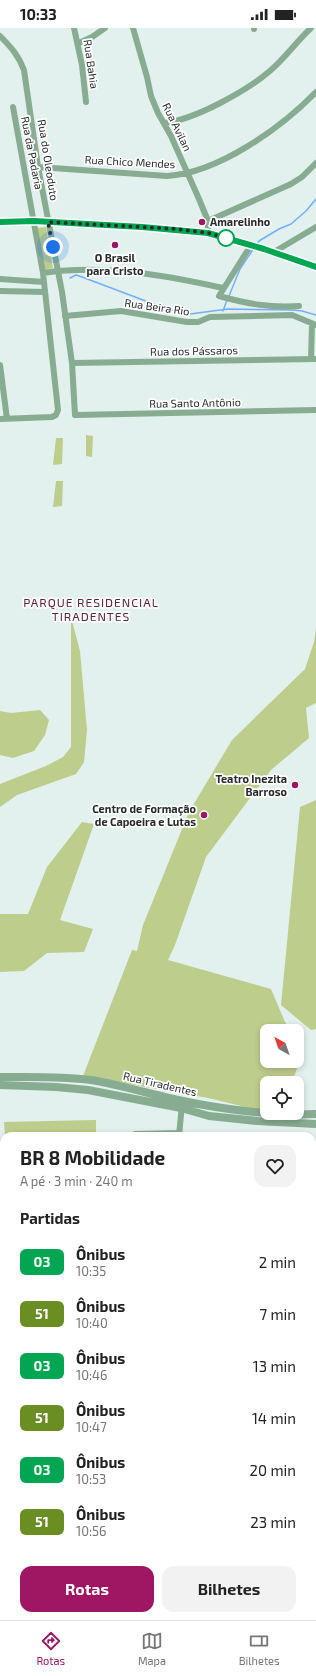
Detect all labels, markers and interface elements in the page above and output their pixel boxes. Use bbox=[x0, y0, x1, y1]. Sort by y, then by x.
text: 10:33 bbox=[20, 5, 57, 23]
street label: Rua Bahia bbox=[82, 38, 101, 89]
street label: Rua Avilan bbox=[160, 100, 195, 153]
street label: Rua da Padaria bbox=[19, 115, 46, 191]
street label: Rua do Oleoduto bbox=[36, 118, 61, 202]
street label: Rua Chico Mendes bbox=[84, 153, 176, 170]
place label: Amarelinho bbox=[210, 215, 271, 228]
marker: Amarelinho bbox=[197, 217, 207, 227]
unlabelled marker bbox=[217, 229, 235, 247]
your location bbox=[43, 237, 63, 257]
marker: O Brasil para Cristo bbox=[110, 240, 120, 250]
place label: O Brasil para Cristo bbox=[86, 251, 144, 277]
street label: Rua Beira Rio bbox=[124, 295, 191, 318]
street label: Rua dos Pássaros bbox=[150, 343, 238, 358]
street label: Rua Santo Antônio bbox=[149, 395, 241, 410]
district label: PARQUE RESIDENCIAL TIRADENTES bbox=[23, 595, 159, 623]
place label: Teatro Inezita Barroso bbox=[215, 772, 288, 798]
marker: Teatro Inezita Barroso bbox=[290, 780, 300, 790]
place label: Centro de Formação de Capoeira e Lutas bbox=[92, 802, 197, 828]
marker: Centro de Formação de Capoeira e Lutas bbox=[199, 810, 209, 820]
north arrow bbox=[260, 1024, 304, 1068]
map controls bbox=[260, 1024, 304, 1120]
street label: Rua Tiradentes bbox=[122, 1069, 199, 1098]
button: locate bbox=[260, 1076, 304, 1120]
button: heart bbox=[254, 1145, 296, 1187]
text: BR 8 Mobilidade bbox=[20, 1146, 165, 1169]
text: A pé · 3 min · 240 m bbox=[20, 1173, 133, 1189]
text: Partidas bbox=[20, 1209, 80, 1227]
text: Ônibus bbox=[76, 1245, 125, 1263]
text: 03 bbox=[34, 1253, 50, 1270]
text: 2 min bbox=[259, 1253, 296, 1271]
text: 10:35 bbox=[76, 1263, 106, 1279]
text: Ônibus bbox=[76, 1297, 125, 1315]
text: 51 bbox=[35, 1305, 49, 1322]
text: 7 min bbox=[259, 1305, 296, 1323]
text: 10:40 bbox=[76, 1315, 108, 1331]
text: Ônibus bbox=[76, 1349, 125, 1367]
text: 03 bbox=[34, 1357, 50, 1374]
text: 13 min bbox=[253, 1357, 296, 1375]
text: 10:46 bbox=[76, 1367, 108, 1383]
text: Ônibus bbox=[76, 1401, 125, 1419]
text: 51 bbox=[35, 1409, 49, 1426]
text: 14 min bbox=[252, 1409, 296, 1427]
text: 10:47 bbox=[76, 1419, 107, 1435]
text: Ônibus bbox=[76, 1453, 125, 1471]
text: 03 bbox=[34, 1461, 50, 1478]
text: 20 min bbox=[250, 1461, 296, 1479]
text: 10:53 bbox=[76, 1471, 106, 1487]
text: Ônibus bbox=[76, 1505, 125, 1523]
text: 51 bbox=[35, 1513, 49, 1530]
text: 23 min bbox=[250, 1513, 296, 1531]
text: 10:56 bbox=[76, 1523, 107, 1539]
button: Rotas bbox=[20, 1566, 154, 1612]
button: Bilhetes bbox=[162, 1566, 296, 1612]
tab: Rotas bbox=[36, 1630, 65, 1667]
tab: Mapa bbox=[138, 1630, 166, 1667]
tab: Bilhetes bbox=[239, 1630, 280, 1667]

